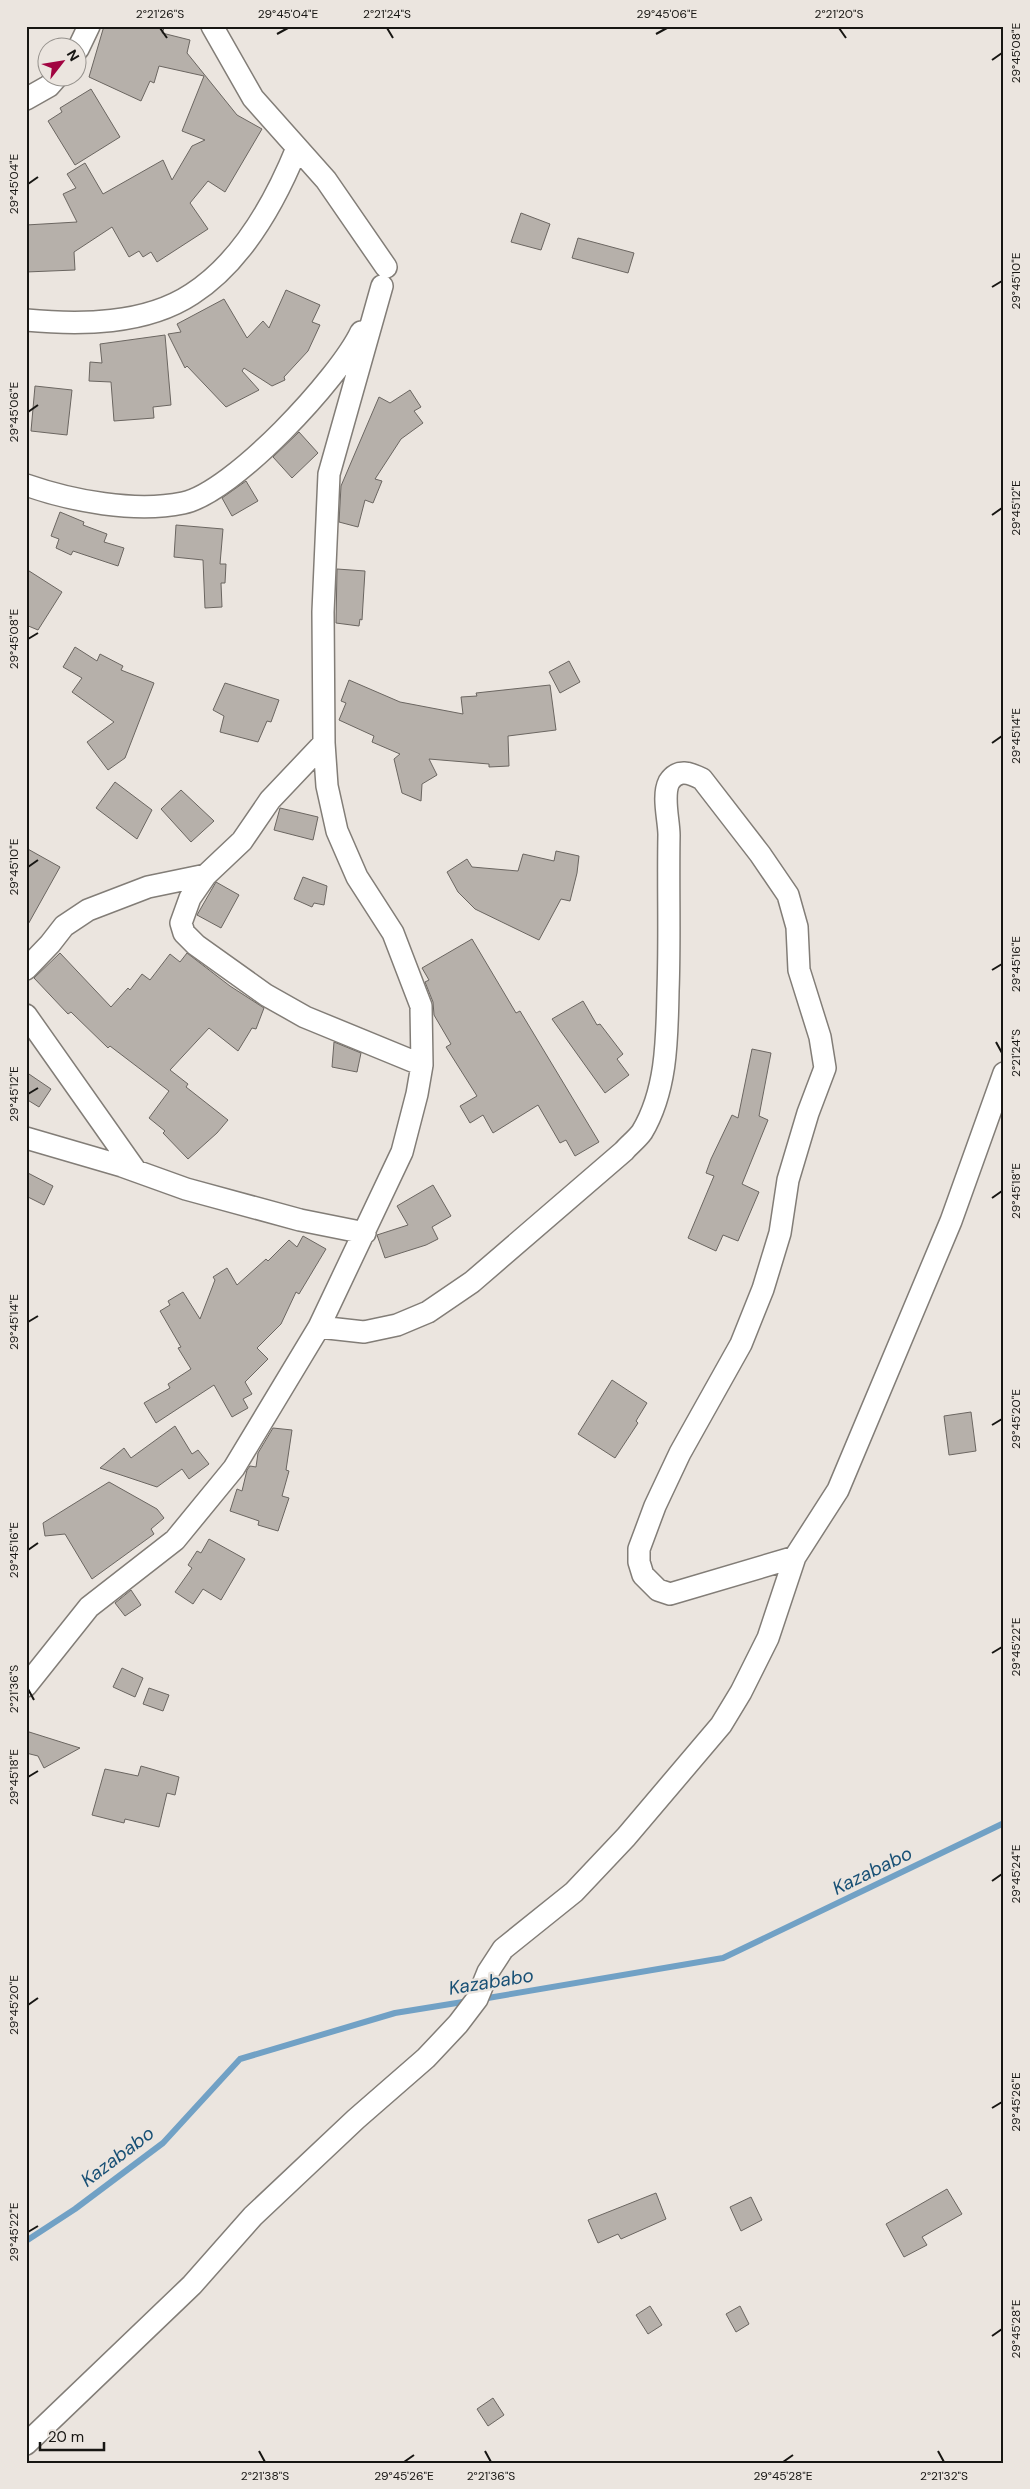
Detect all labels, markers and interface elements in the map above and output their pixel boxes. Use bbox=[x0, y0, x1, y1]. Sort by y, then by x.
text: 2°21'26"S bbox=[136, 6, 184, 22]
text: 29°45'04"E bbox=[258, 6, 318, 22]
text: 2°21'24"S bbox=[363, 6, 411, 22]
text: 29°45'06"E bbox=[637, 6, 698, 22]
text: 2°21'20"S bbox=[814, 6, 864, 22]
text: 29°45'08"E bbox=[1008, 23, 1024, 83]
north arrow bbox=[38, 38, 88, 88]
text: N bbox=[63, 46, 83, 64]
text: 29°45'04"E bbox=[6, 154, 22, 214]
text: 29°45'10"E bbox=[1008, 252, 1024, 309]
text: 29°45'06"E bbox=[6, 381, 22, 442]
text: 29°45'12"E bbox=[1008, 480, 1024, 536]
text: 29°45'08"E bbox=[6, 609, 22, 669]
text: 29°45'14"E bbox=[1008, 708, 1024, 764]
text: 29°45'10"E bbox=[6, 838, 22, 895]
text: 29°45'16"E bbox=[1008, 936, 1024, 992]
text: 2°21'24"S bbox=[1008, 1029, 1024, 1077]
text: 29°45'12"E bbox=[6, 1066, 22, 1122]
text: 29°45'18"E bbox=[1008, 1163, 1024, 1219]
text: 29°45'14"E bbox=[6, 1294, 22, 1350]
text: 29°45'20"E bbox=[1008, 1389, 1024, 1449]
text: 29°45'16"E bbox=[6, 1522, 22, 1578]
text: 29°45'22"E bbox=[1008, 1617, 1024, 1676]
text: 2°21'36"S bbox=[6, 1665, 22, 1713]
text: 29°45'18"E bbox=[6, 1749, 22, 1805]
water label: Kazababo bbox=[828, 1840, 916, 1901]
text: 29°45'24"E bbox=[1008, 1844, 1024, 1904]
water label: Kazababo bbox=[447, 1962, 535, 2001]
text: 29°45'20"E bbox=[6, 1975, 22, 2035]
text: 29°45'26"E bbox=[1008, 2072, 1024, 2132]
water label: Kazababo bbox=[75, 2121, 159, 2192]
text: 29°45'22"E bbox=[6, 2202, 22, 2261]
text: 29°45'28"E bbox=[1008, 2299, 1024, 2359]
scale bar bbox=[40, 2419, 104, 2451]
text: 20 m bbox=[48, 2427, 84, 2447]
text: 2°21'38"S bbox=[241, 2468, 289, 2484]
text: 29°45'26"E bbox=[374, 2468, 434, 2484]
text: 2°21'36"S bbox=[467, 2468, 515, 2484]
text: 29°45'28"E bbox=[753, 2468, 813, 2484]
text: 2°21'32"S bbox=[920, 2468, 968, 2484]

